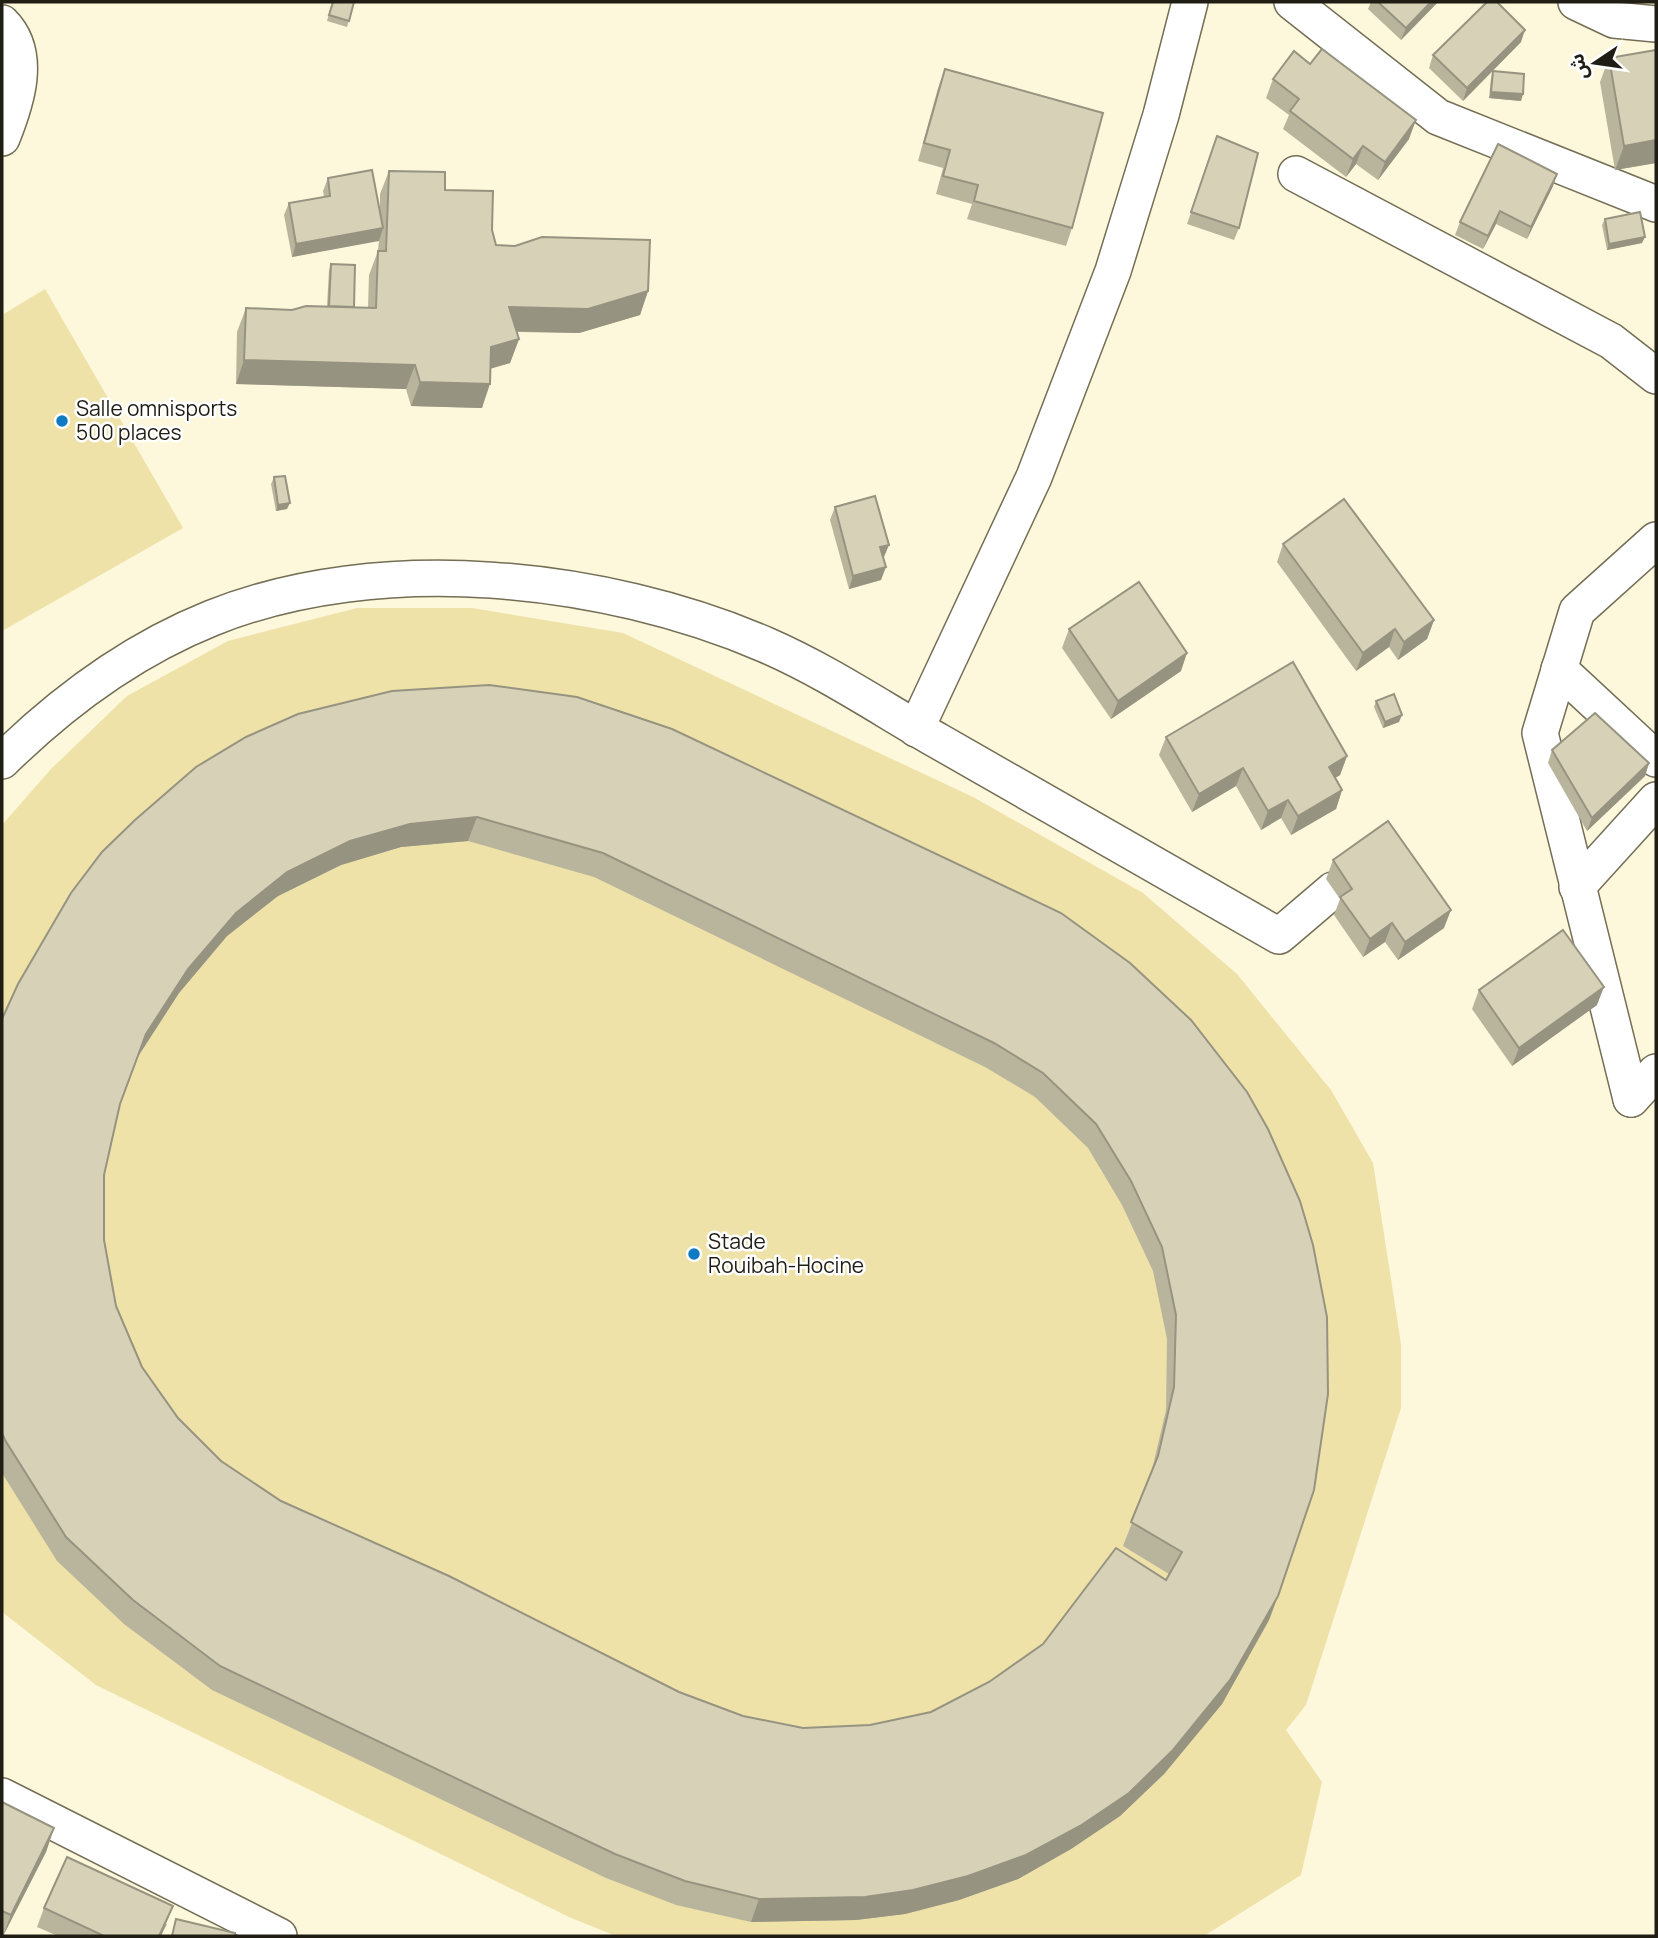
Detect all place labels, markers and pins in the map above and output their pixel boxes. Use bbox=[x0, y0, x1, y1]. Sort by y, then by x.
place label: Salle omnisports 500 places bbox=[76, 394, 237, 446]
marker: Salle omnisports 500 places bbox=[54, 413, 70, 429]
place label: Stade Rouibah-Hocine bbox=[708, 1227, 864, 1279]
marker: Stade Rouibah-Hocine bbox=[686, 1246, 702, 1262]

